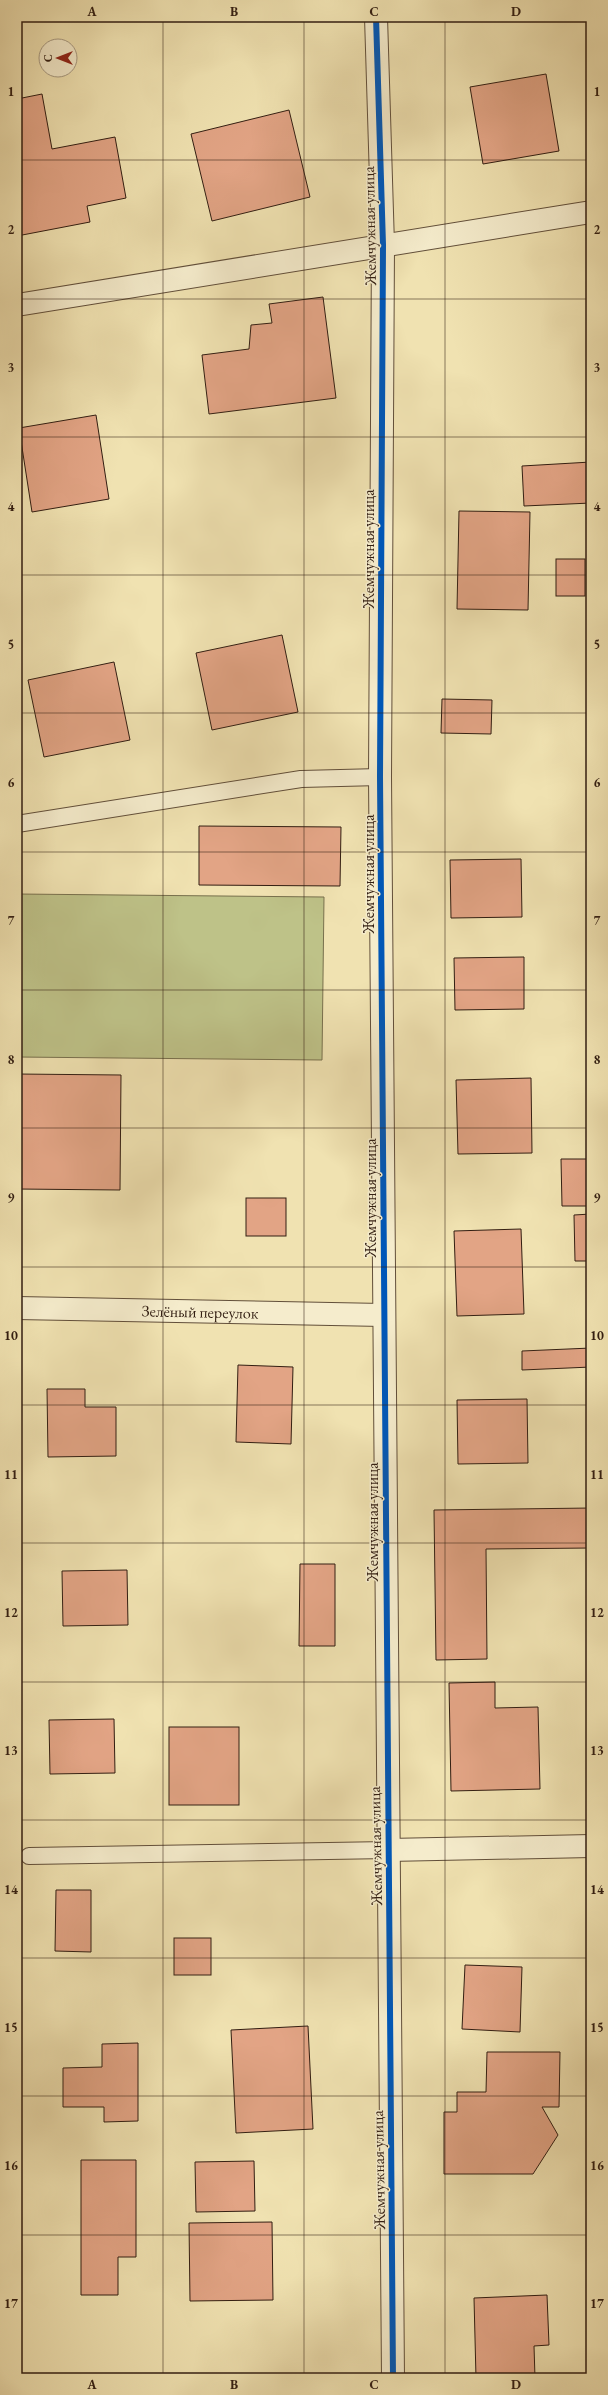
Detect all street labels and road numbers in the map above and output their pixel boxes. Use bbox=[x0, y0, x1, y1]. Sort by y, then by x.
street label: Жемчужная улица bbox=[358, 165, 381, 287]
street label: Жемчужная улица bbox=[358, 489, 379, 610]
street label: Жемчужная улица bbox=[358, 814, 379, 935]
street label: Жемчужная улица bbox=[360, 1138, 381, 1259]
street label: Зелёный переулок bbox=[141, 1300, 259, 1324]
street label: Жемчужная улица bbox=[362, 1462, 383, 1583]
street label: Жемчужная улица bbox=[364, 1785, 387, 1907]
street label: Жемчужная улица bbox=[367, 2109, 390, 2231]

